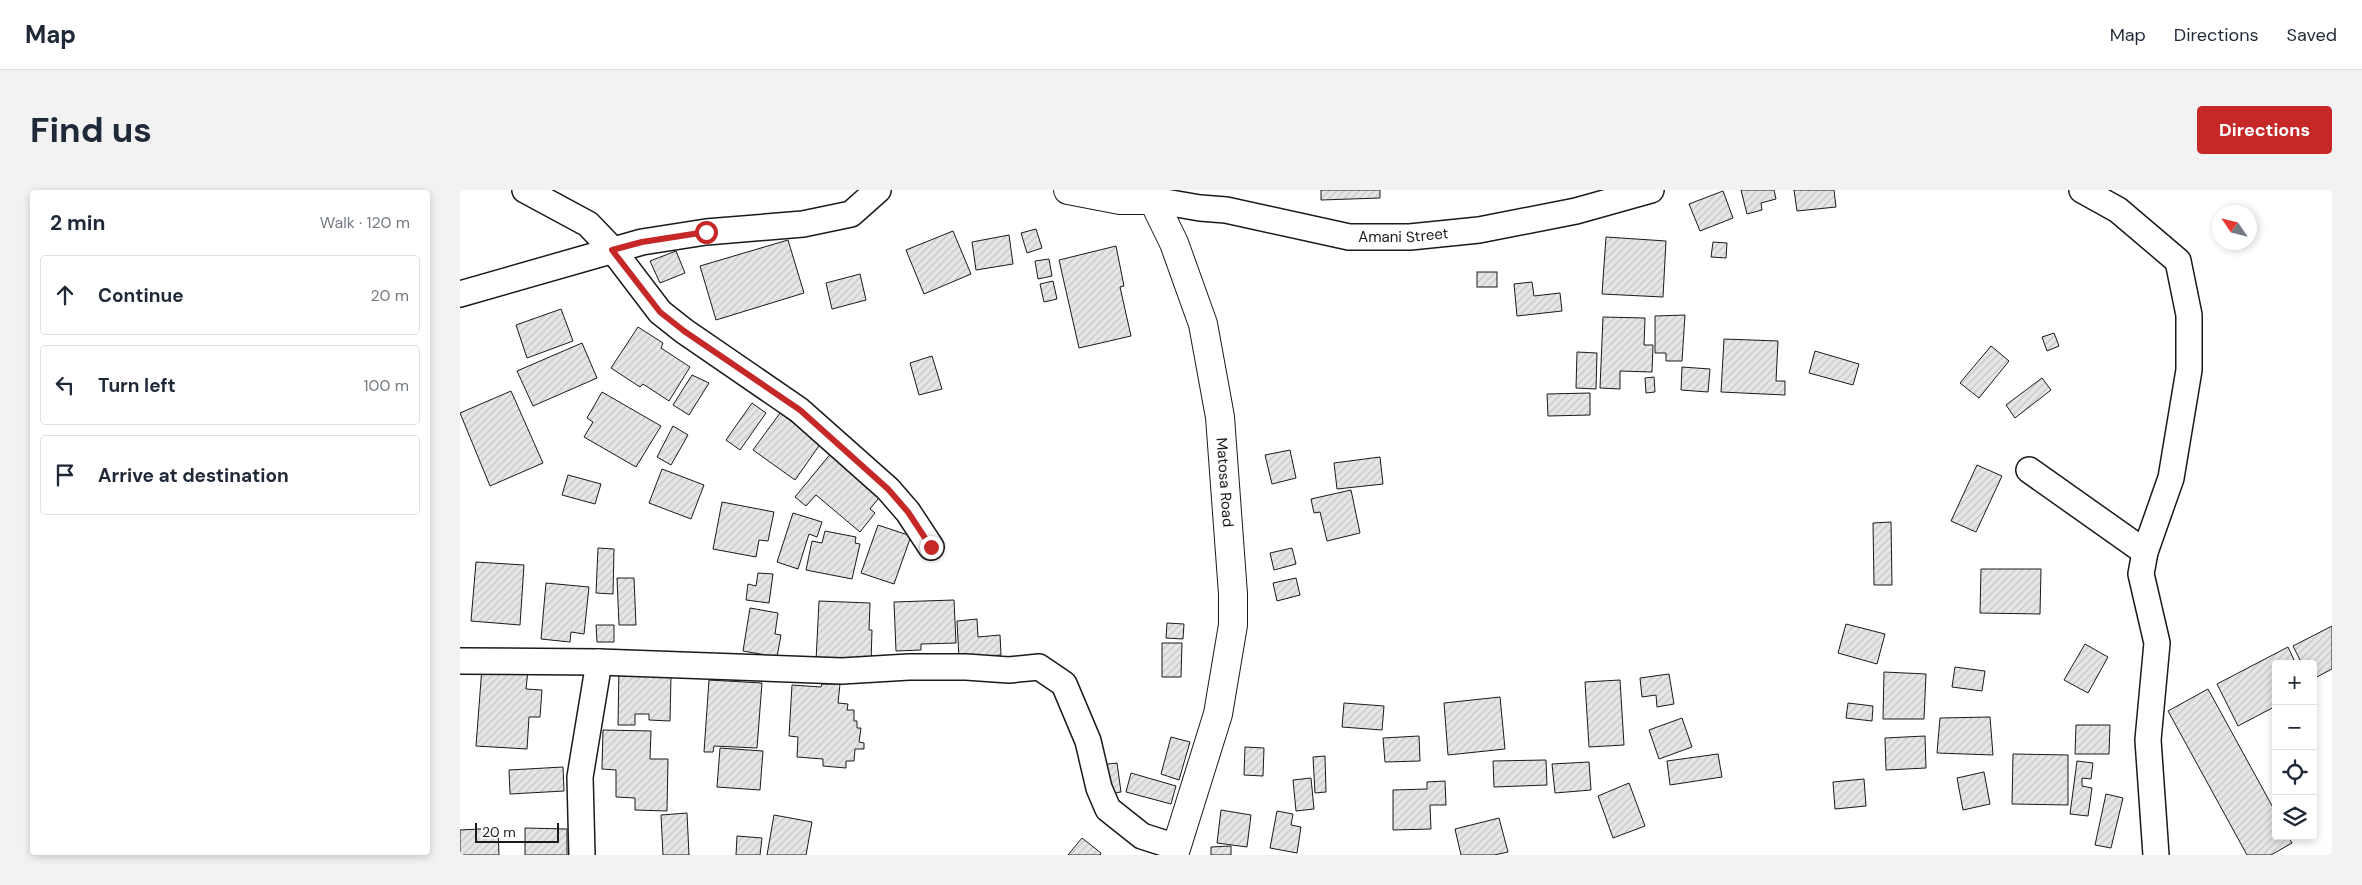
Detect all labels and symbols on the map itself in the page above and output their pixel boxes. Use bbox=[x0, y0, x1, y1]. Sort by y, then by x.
north arrow bbox=[2212, 205, 2257, 250]
route start bbox=[695, 221, 718, 244]
street label: Amani Street bbox=[1358, 223, 1449, 247]
street label: Matosa Road bbox=[1212, 437, 1238, 528]
route end bbox=[920, 536, 943, 559]
scale bar bbox=[475, 820, 559, 843]

